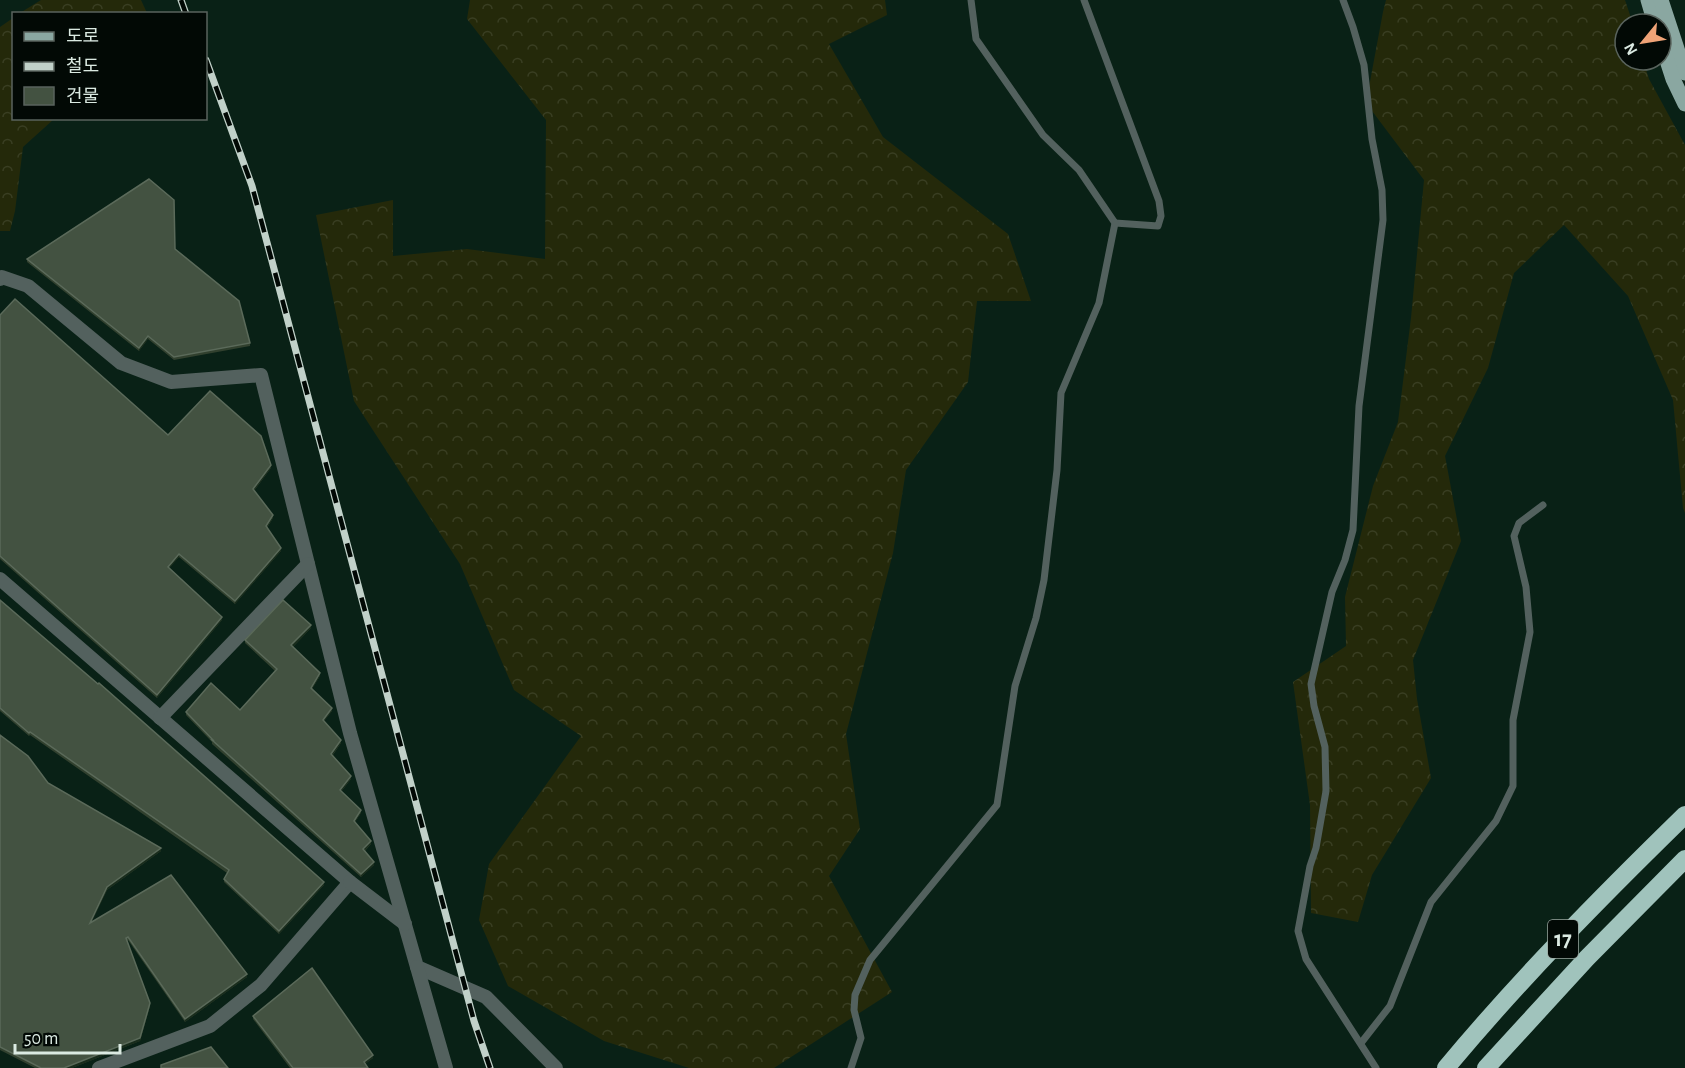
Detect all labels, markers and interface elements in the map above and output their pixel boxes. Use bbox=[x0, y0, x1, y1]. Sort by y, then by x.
legend bbox=[12, 12, 207, 120]
north arrow bbox=[1613, 12, 1673, 72]
text: 도로 bbox=[66, 28, 99, 46]
text: N bbox=[1621, 40, 1641, 58]
text: 철도 bbox=[66, 57, 99, 76]
text: 건물 bbox=[66, 87, 99, 106]
road number: 17 bbox=[1548, 920, 1578, 958]
scale bar bbox=[15, 1017, 120, 1055]
text: 50 m bbox=[24, 1030, 58, 1048]

